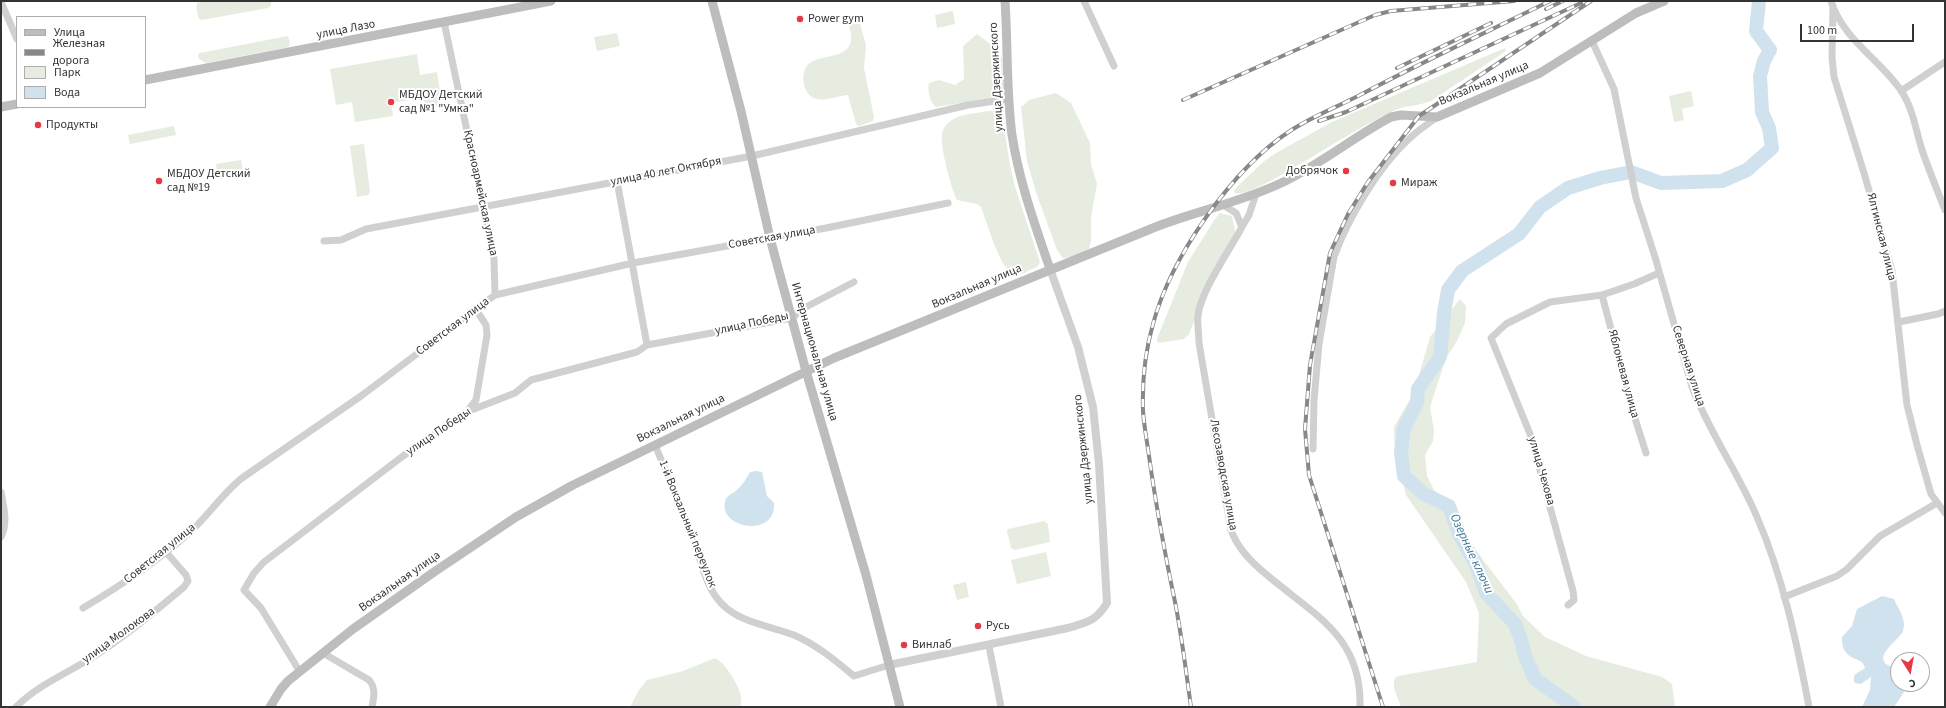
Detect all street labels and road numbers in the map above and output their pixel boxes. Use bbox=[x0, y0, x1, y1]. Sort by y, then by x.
street label: улица Лазо bbox=[315, 17, 377, 43]
street label: улица Дзержинского bbox=[987, 22, 1007, 132]
street label: Вокзальная улица bbox=[1437, 59, 1531, 109]
street label: Красноармейская улица bbox=[460, 129, 500, 257]
street label: улица 40 лет Октября bbox=[609, 154, 723, 190]
street label: Ялтинская улица bbox=[1863, 192, 1899, 282]
street label: Советская улица bbox=[727, 223, 817, 253]
street label: Вокзальная улица bbox=[930, 262, 1024, 312]
street label: Интернациональная улица bbox=[787, 281, 841, 423]
street label: Советская улица bbox=[414, 295, 492, 359]
street label: улица Победы bbox=[714, 309, 790, 339]
street label: Северная улица bbox=[1668, 324, 1708, 408]
street label: Яблоневая улица bbox=[1604, 328, 1642, 420]
street label: Вокзальная улица bbox=[635, 391, 727, 447]
street label: улица Дзержинского bbox=[1071, 394, 1097, 504]
street label: улица Победы bbox=[404, 405, 474, 459]
street label: Лесозаводская улица bbox=[1206, 418, 1240, 532]
street label: улица Чехова bbox=[1524, 435, 1558, 507]
street label: 1-й Вокзальный переулок bbox=[655, 458, 719, 590]
street label: Советская улица bbox=[121, 521, 199, 587]
street label: Вокзальная улица bbox=[357, 549, 443, 615]
street label: улица Молокова bbox=[80, 605, 158, 667]

